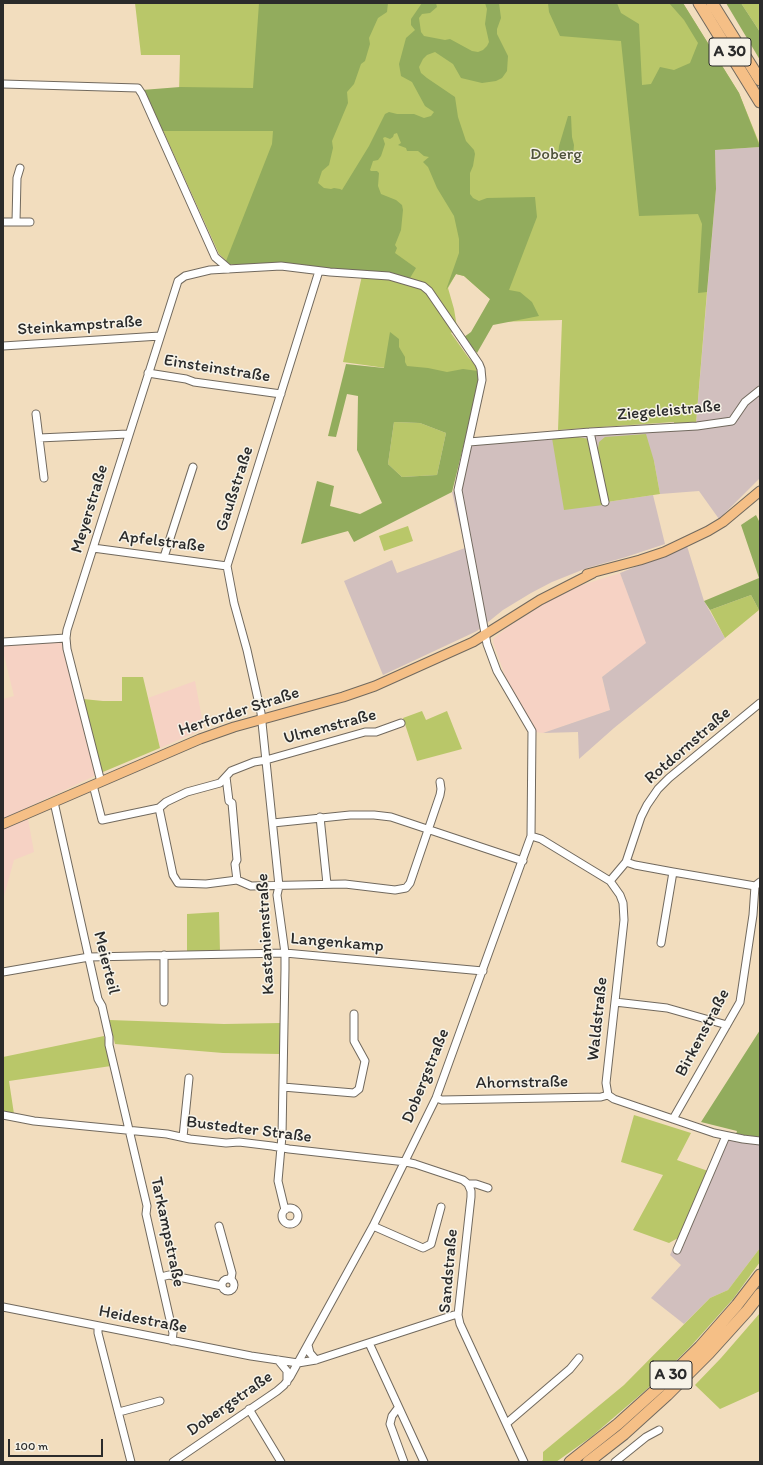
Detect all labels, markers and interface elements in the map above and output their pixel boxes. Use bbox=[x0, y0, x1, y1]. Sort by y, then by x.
road number: A 30 bbox=[709, 38, 751, 66]
park label: Doberg bbox=[530, 145, 582, 165]
street label: Steinkampstraße bbox=[17, 311, 143, 341]
street label: Einsteinstraße bbox=[162, 351, 272, 387]
street label: Ziegeleistraße bbox=[616, 396, 722, 426]
street label: Gaußstraße bbox=[212, 444, 258, 534]
street label: Meyerstraße bbox=[67, 462, 113, 556]
street label: Apfelstraße bbox=[118, 527, 206, 557]
street label: Herforder Straße bbox=[176, 683, 302, 741]
street label: Rotdornstraße bbox=[641, 703, 735, 789]
street label: Ulmenstraße bbox=[281, 705, 379, 749]
street label: Kastanienstraße bbox=[253, 873, 279, 995]
street label: Meierteil bbox=[88, 929, 124, 997]
street label: Langenkamp bbox=[289, 929, 385, 957]
street label: Waldstraße bbox=[583, 976, 613, 1062]
street label: Birkenstraße bbox=[671, 986, 735, 1080]
street label: Dobergstraße bbox=[398, 1026, 454, 1126]
street label: Ahornstraße bbox=[476, 1072, 568, 1094]
street label: Bustedter Straße bbox=[185, 1112, 313, 1148]
street label: Tarkampstraße bbox=[145, 1175, 189, 1289]
street label: Sandstraße bbox=[435, 1228, 463, 1314]
street label: Heidestraße bbox=[97, 1301, 189, 1339]
road number: A 30 bbox=[650, 1361, 692, 1389]
street label: Dobergstraße bbox=[183, 1367, 277, 1441]
scale bar bbox=[10, 1431, 105, 1457]
text: 100 m bbox=[15, 1439, 48, 1453]

